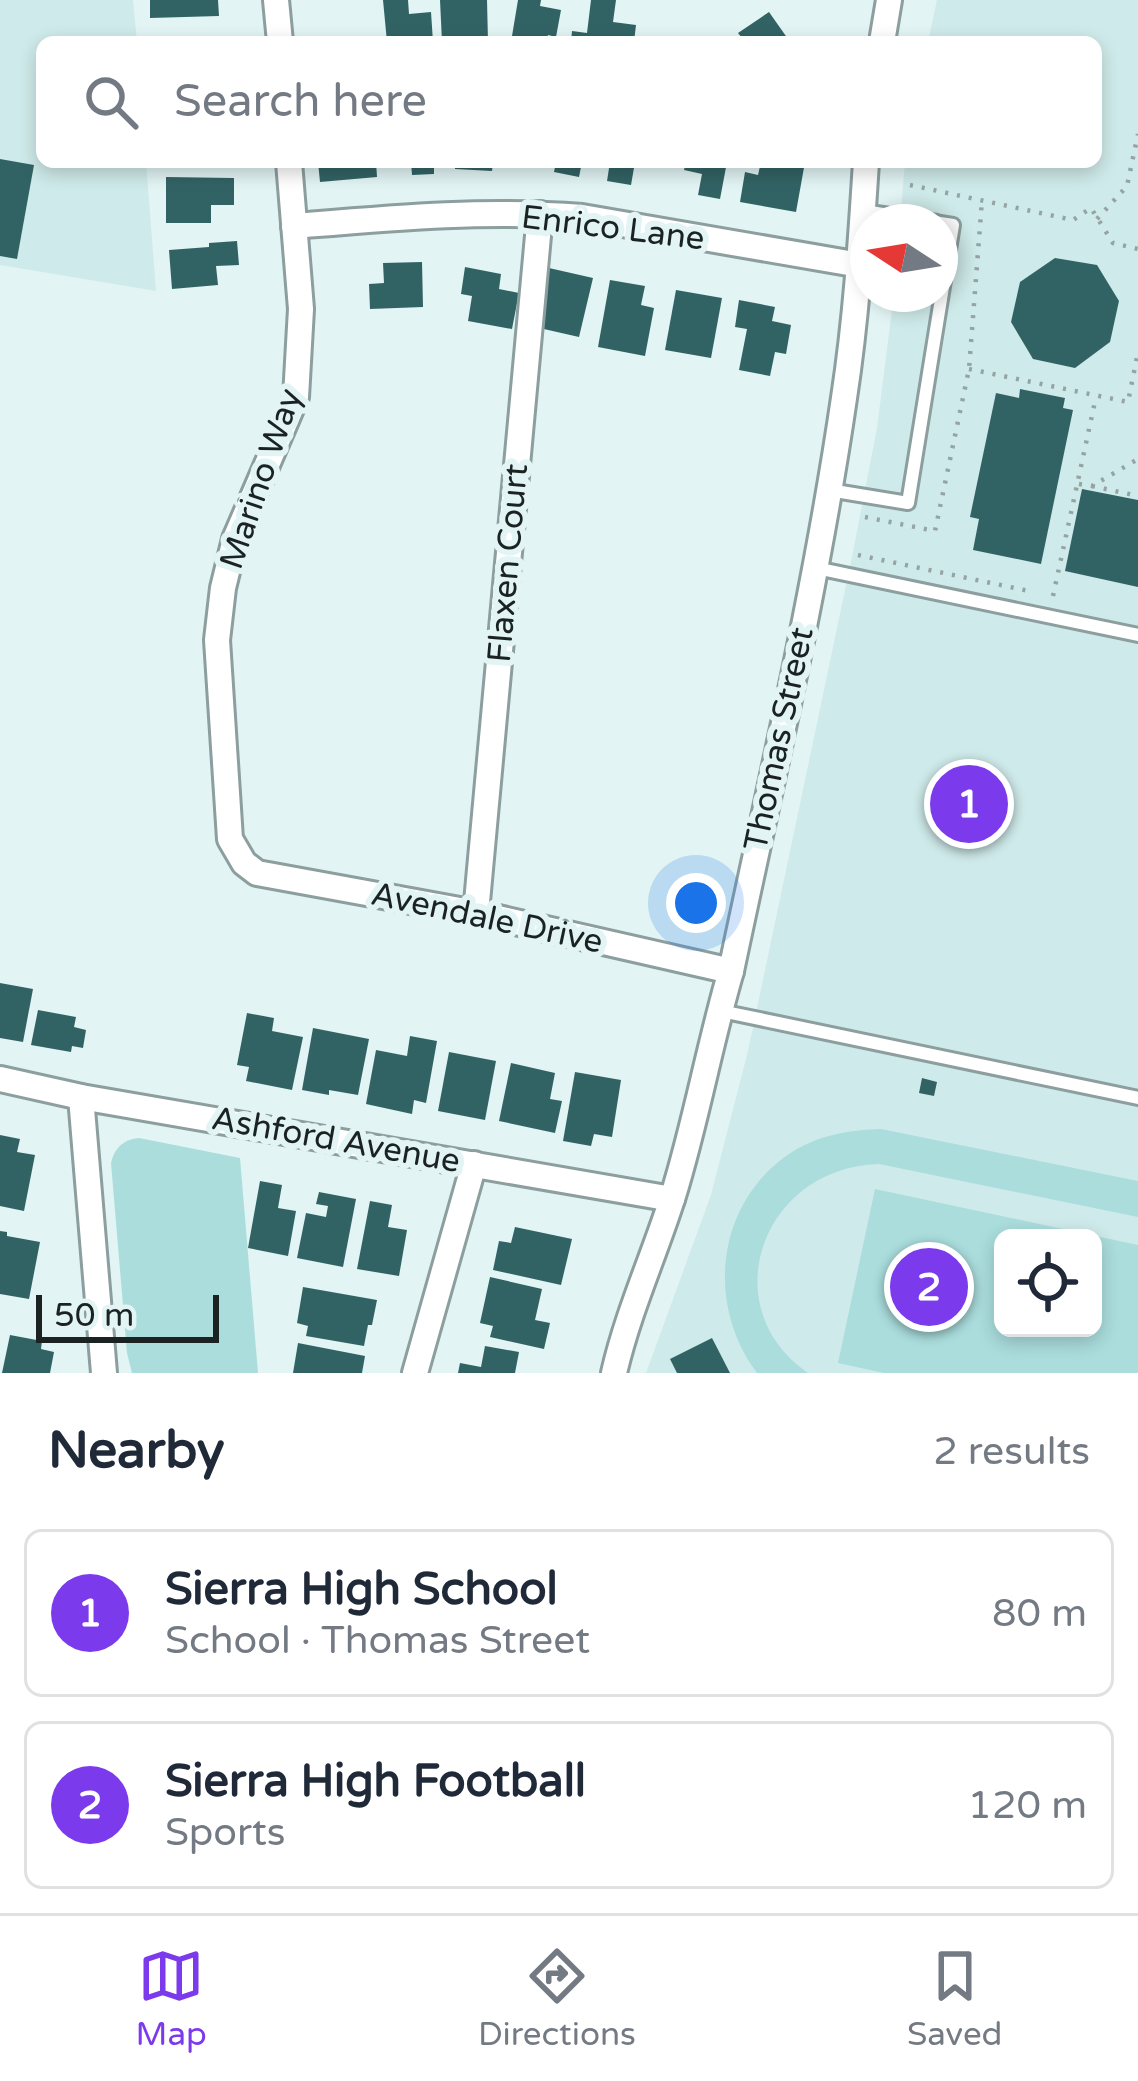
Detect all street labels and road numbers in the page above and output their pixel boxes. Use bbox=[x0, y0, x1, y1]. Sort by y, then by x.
street label: Enrico Lane bbox=[519, 197, 707, 259]
street label: Marino Way bbox=[212, 384, 310, 574]
street label: Flaxen Court bbox=[480, 462, 536, 664]
street label: Thomas Street bbox=[736, 624, 822, 854]
street label: Avendale Drive bbox=[368, 874, 606, 962]
street label: Ashford Avenue bbox=[209, 1099, 463, 1181]

